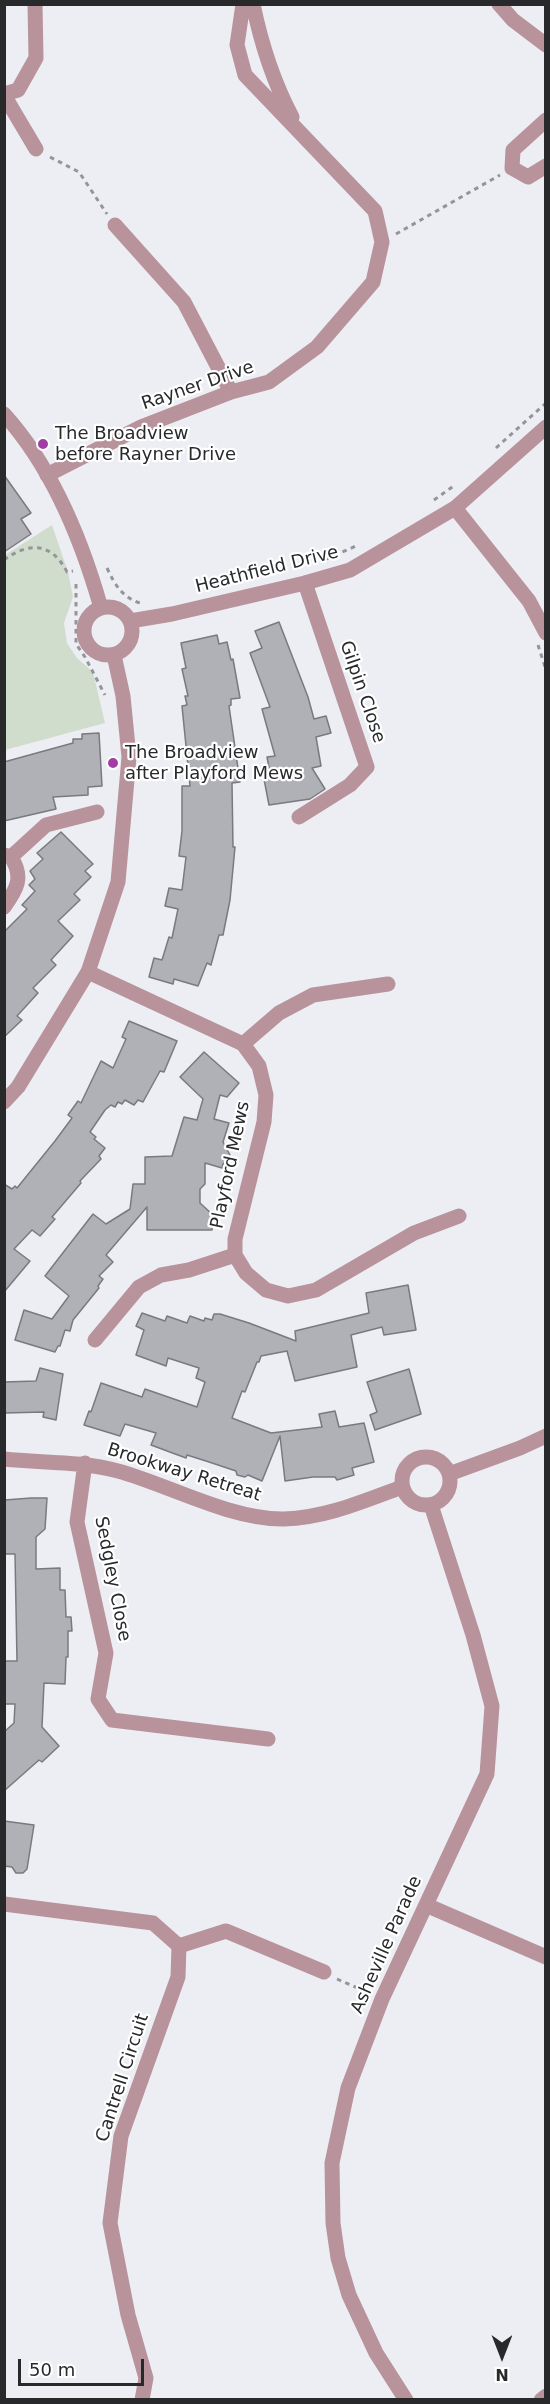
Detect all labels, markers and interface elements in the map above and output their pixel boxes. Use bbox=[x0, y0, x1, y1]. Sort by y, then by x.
street label: Rayner Drive bbox=[139, 357, 257, 415]
place label: The Broadview before Rayner Drive bbox=[55, 423, 236, 466]
marker: The Broadview before Rayner Drive bbox=[36, 437, 50, 451]
street label: Heathfield Drive bbox=[193, 542, 341, 598]
street label: Gilpin Close bbox=[334, 638, 390, 746]
place label: The Broadview after Playford Mews bbox=[125, 742, 303, 784]
marker: The Broadview after Playford Mews bbox=[106, 756, 120, 770]
street label: Playford Mews bbox=[207, 1099, 255, 1231]
street label: Brookway Retreat bbox=[104, 1439, 264, 1507]
street label: Sedgley Close bbox=[89, 1515, 135, 1643]
street label: Asheville Parade bbox=[347, 1873, 427, 2017]
street label: Cantrell Circuit bbox=[92, 2011, 154, 2145]
north arrow bbox=[472, 2326, 532, 2386]
scale bar bbox=[21, 2347, 147, 2385]
text: 50 m bbox=[29, 2359, 75, 2380]
text: N bbox=[495, 2365, 509, 2384]

